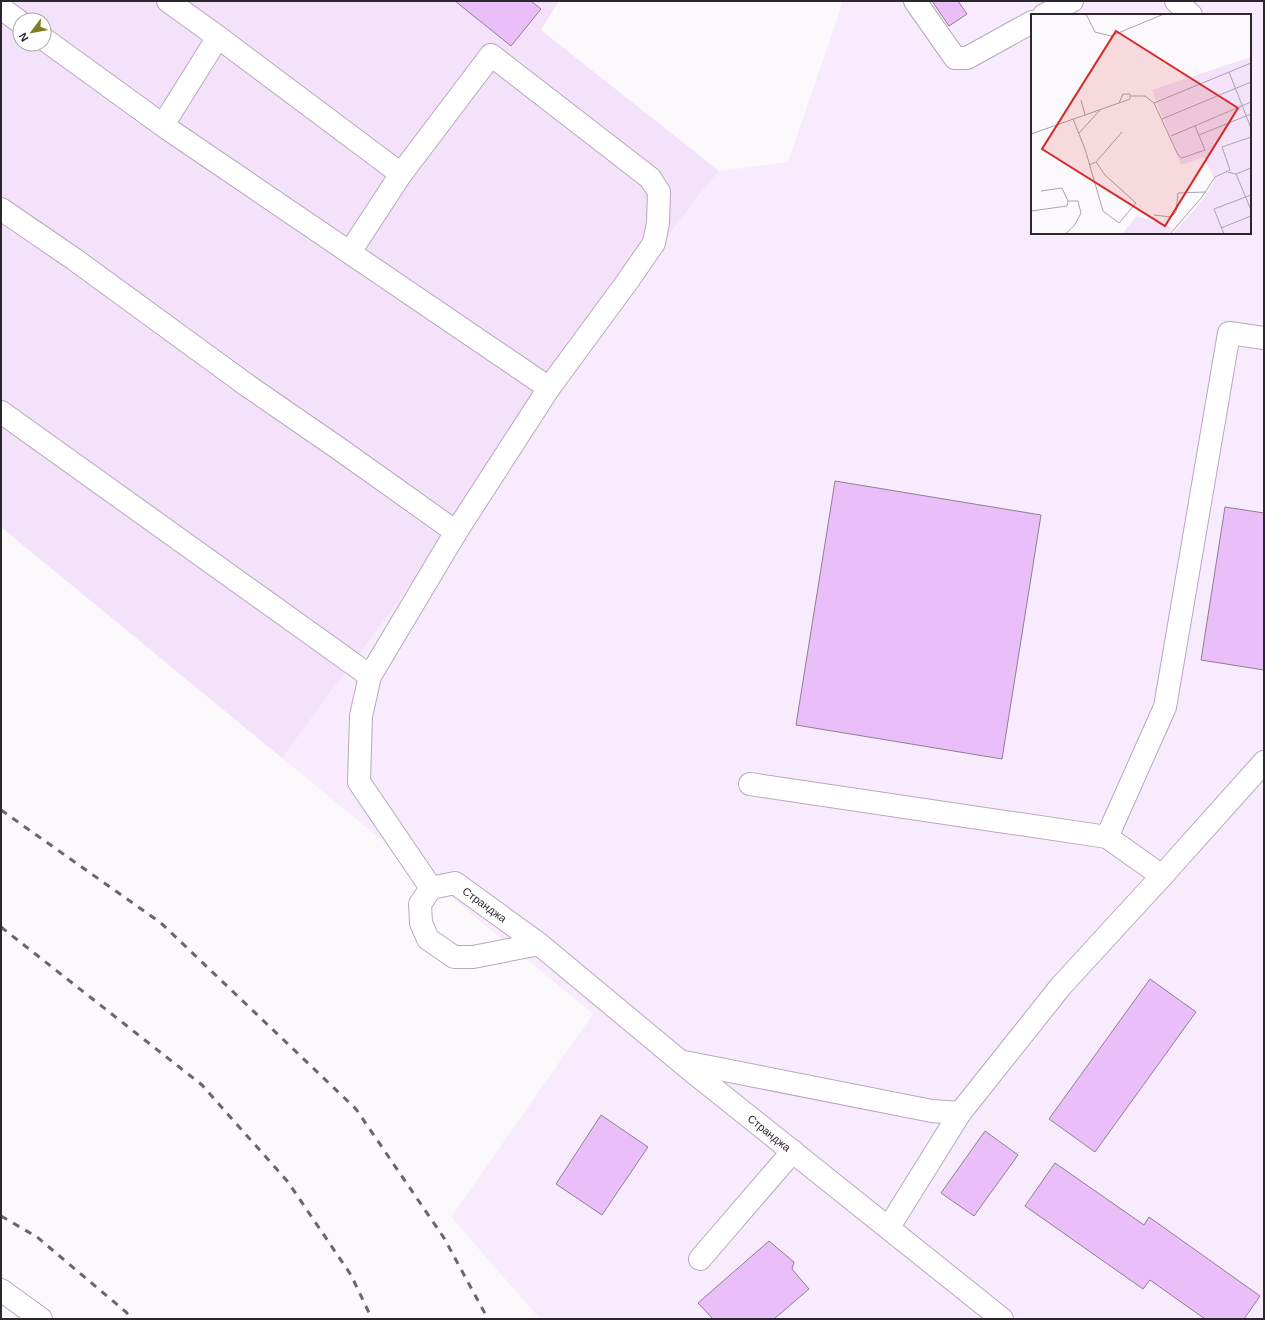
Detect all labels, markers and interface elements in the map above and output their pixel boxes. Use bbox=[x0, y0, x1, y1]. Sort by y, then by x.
north arrow bbox=[12, 12, 52, 52]
inset map bbox=[1031, 14, 1251, 234]
text: N bbox=[16, 31, 31, 44]
street label: Странджа bbox=[460, 885, 510, 925]
street label: Странджа bbox=[745, 1112, 794, 1154]

